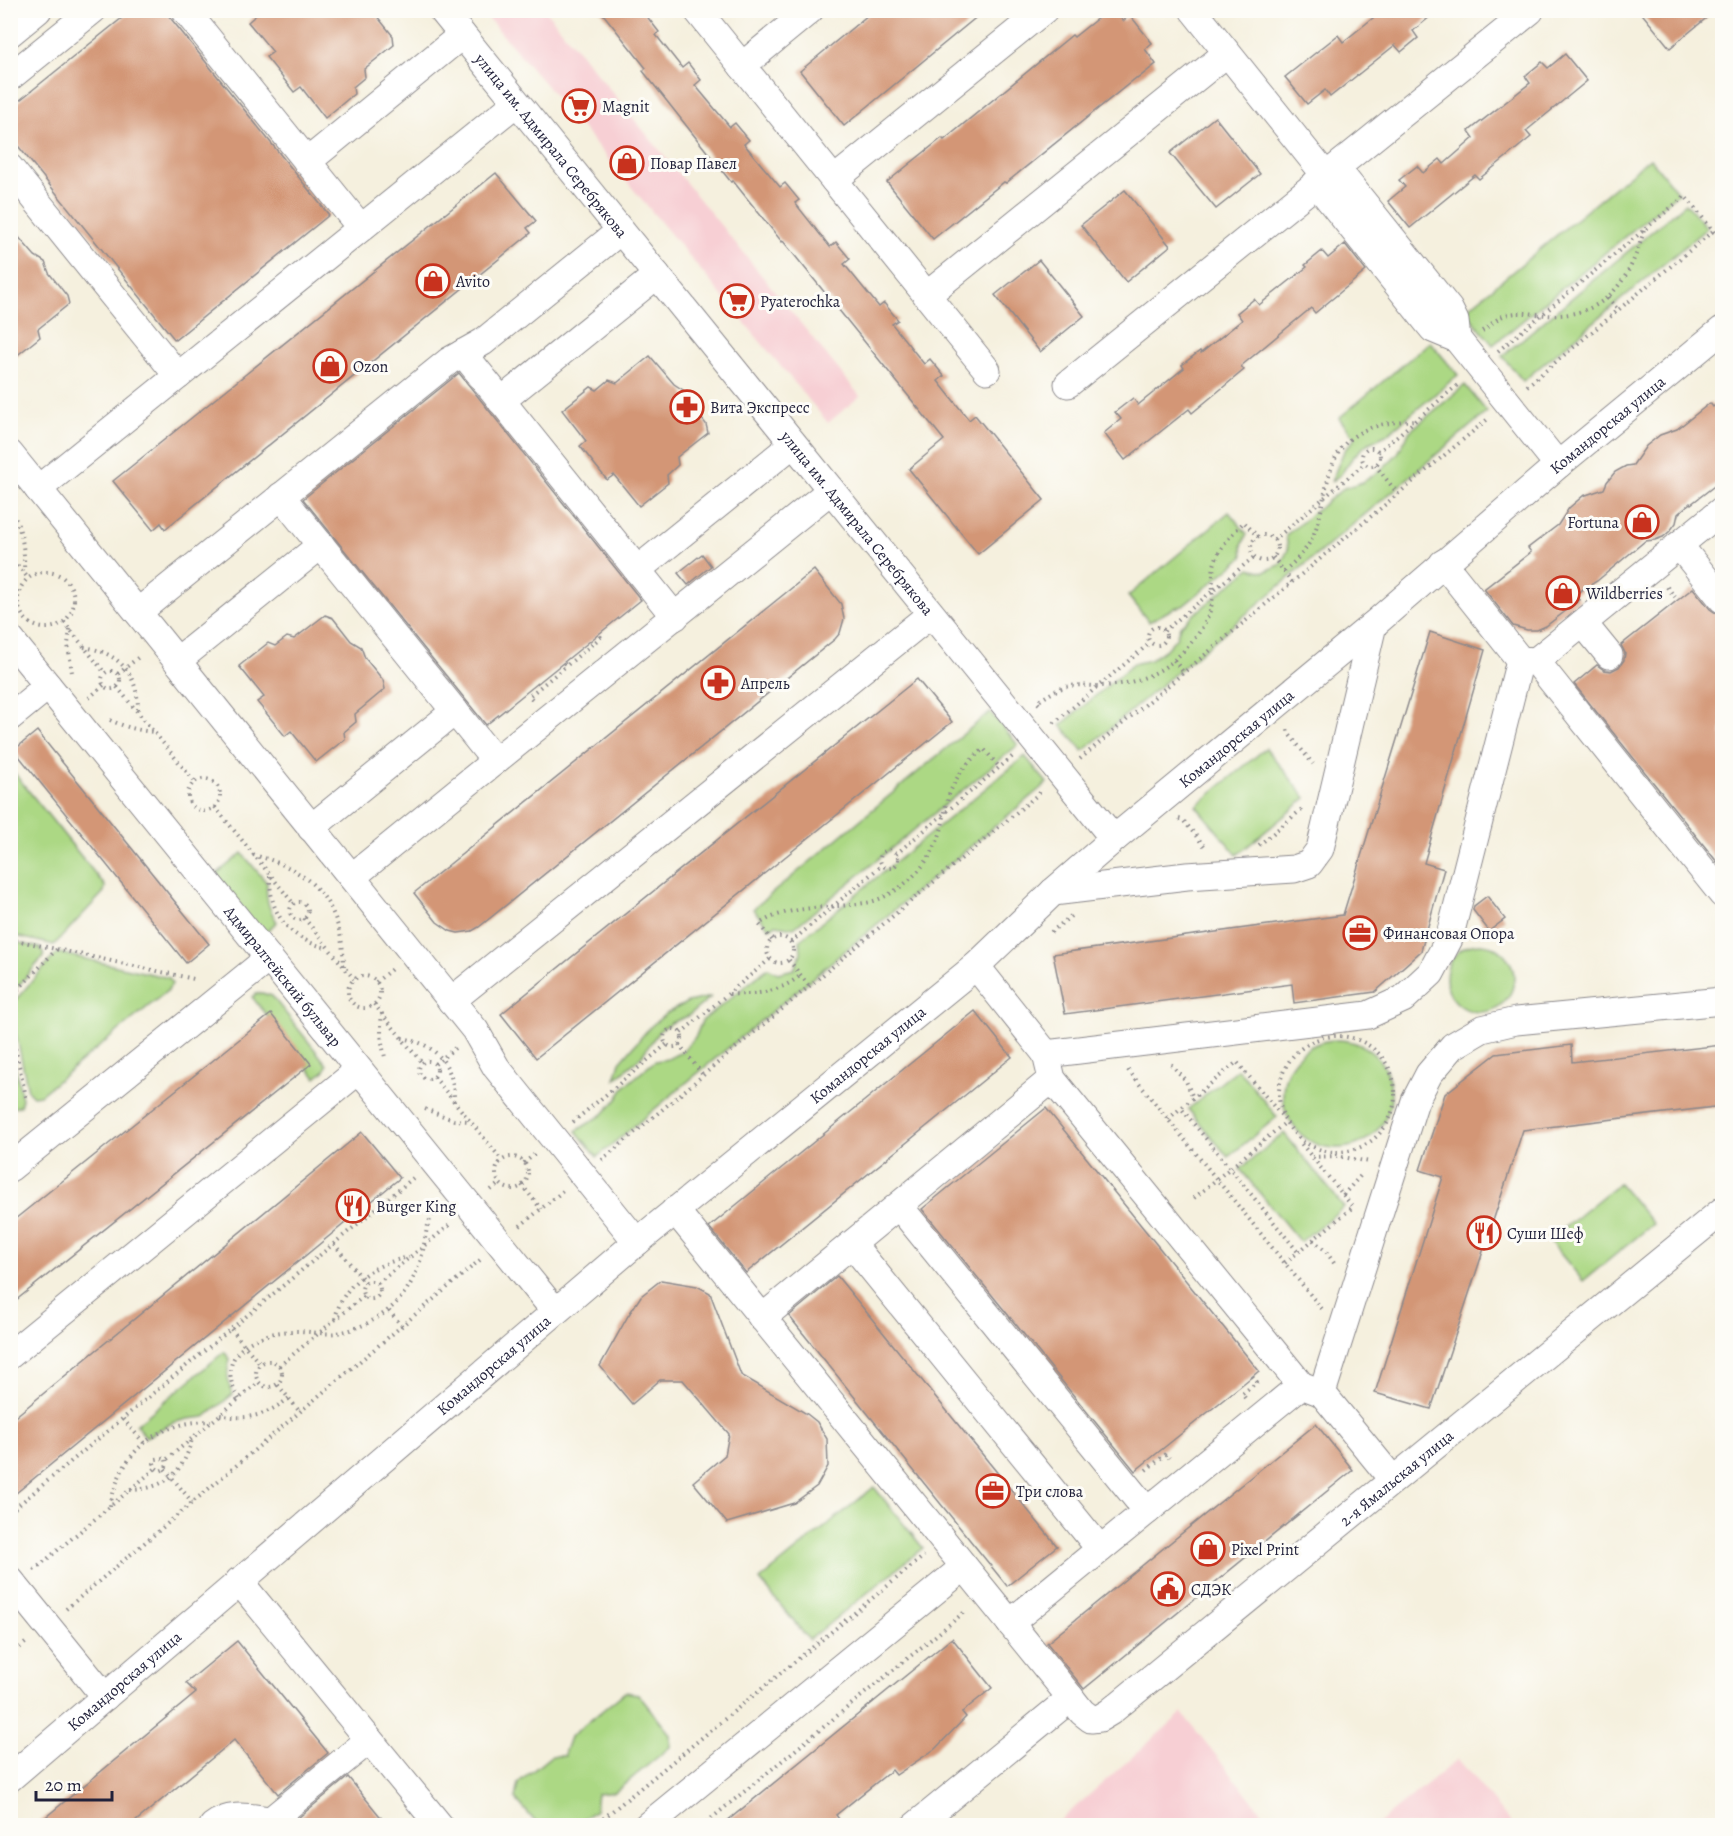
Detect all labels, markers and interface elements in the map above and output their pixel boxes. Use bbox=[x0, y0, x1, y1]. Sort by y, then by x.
street label: улица им. Адмирала Серебрякова bbox=[469, 48, 633, 243]
supermarket icon: Magnit bbox=[561, 88, 597, 124]
place label: Magnit bbox=[602, 96, 649, 118]
shop icon: Повар Павел bbox=[609, 145, 645, 181]
place label: Повар Павел bbox=[650, 153, 737, 175]
shop icon: Avito bbox=[415, 263, 451, 299]
place label: Avito bbox=[455, 271, 490, 293]
supermarket icon: Pyaterochka bbox=[719, 283, 755, 319]
place label: Pyaterochka bbox=[760, 291, 841, 313]
shop icon: Ozon bbox=[312, 348, 348, 384]
place label: Ozon bbox=[353, 356, 388, 378]
street label: Командорская улица bbox=[1545, 371, 1671, 479]
pharmacy icon: Вита Экспресс bbox=[669, 389, 705, 425]
place label: Вита Экспресс bbox=[710, 397, 810, 419]
street label: улица им. Адмирала Серебрякова bbox=[775, 426, 939, 621]
shop icon: Fortuna bbox=[1624, 504, 1660, 540]
place label: Fortuna bbox=[1567, 512, 1620, 534]
shop icon: Wildberries bbox=[1545, 575, 1581, 611]
place label: Wildberries bbox=[1585, 583, 1663, 605]
pharmacy icon: Апрель bbox=[700, 665, 736, 701]
place label: Апрель bbox=[740, 673, 790, 695]
street label: Командорская улица bbox=[1174, 684, 1300, 793]
street label: Адмиралтейский бульвар bbox=[218, 901, 347, 1052]
office icon: Финансовая Опора bbox=[1342, 915, 1378, 951]
place label: Финансовая Опора bbox=[1383, 923, 1515, 945]
street label: Командорская улица bbox=[805, 1001, 931, 1109]
restaurant icon: Burger King bbox=[335, 1188, 371, 1224]
place label: Burger King bbox=[376, 1196, 456, 1218]
restaurant icon: Суши Шеф bbox=[1466, 1215, 1502, 1251]
place label: Суши Шеф bbox=[1507, 1223, 1584, 1245]
street label: Командорская улица bbox=[432, 1310, 556, 1421]
street label: 2-я Ямальская улица bbox=[1335, 1425, 1459, 1532]
office icon: Три слова bbox=[975, 1473, 1011, 1509]
place label: Три слова bbox=[1016, 1481, 1084, 1503]
shop icon: Pixel Print bbox=[1190, 1531, 1226, 1567]
place label: Pixel Print bbox=[1231, 1539, 1299, 1561]
public building icon: СДЭК bbox=[1150, 1571, 1186, 1607]
place label: СДЭК bbox=[1191, 1579, 1232, 1601]
street label: Командорская улица bbox=[63, 1626, 187, 1736]
scale bar bbox=[36, 1764, 112, 1802]
text: 20 m bbox=[45, 1773, 82, 1797]

